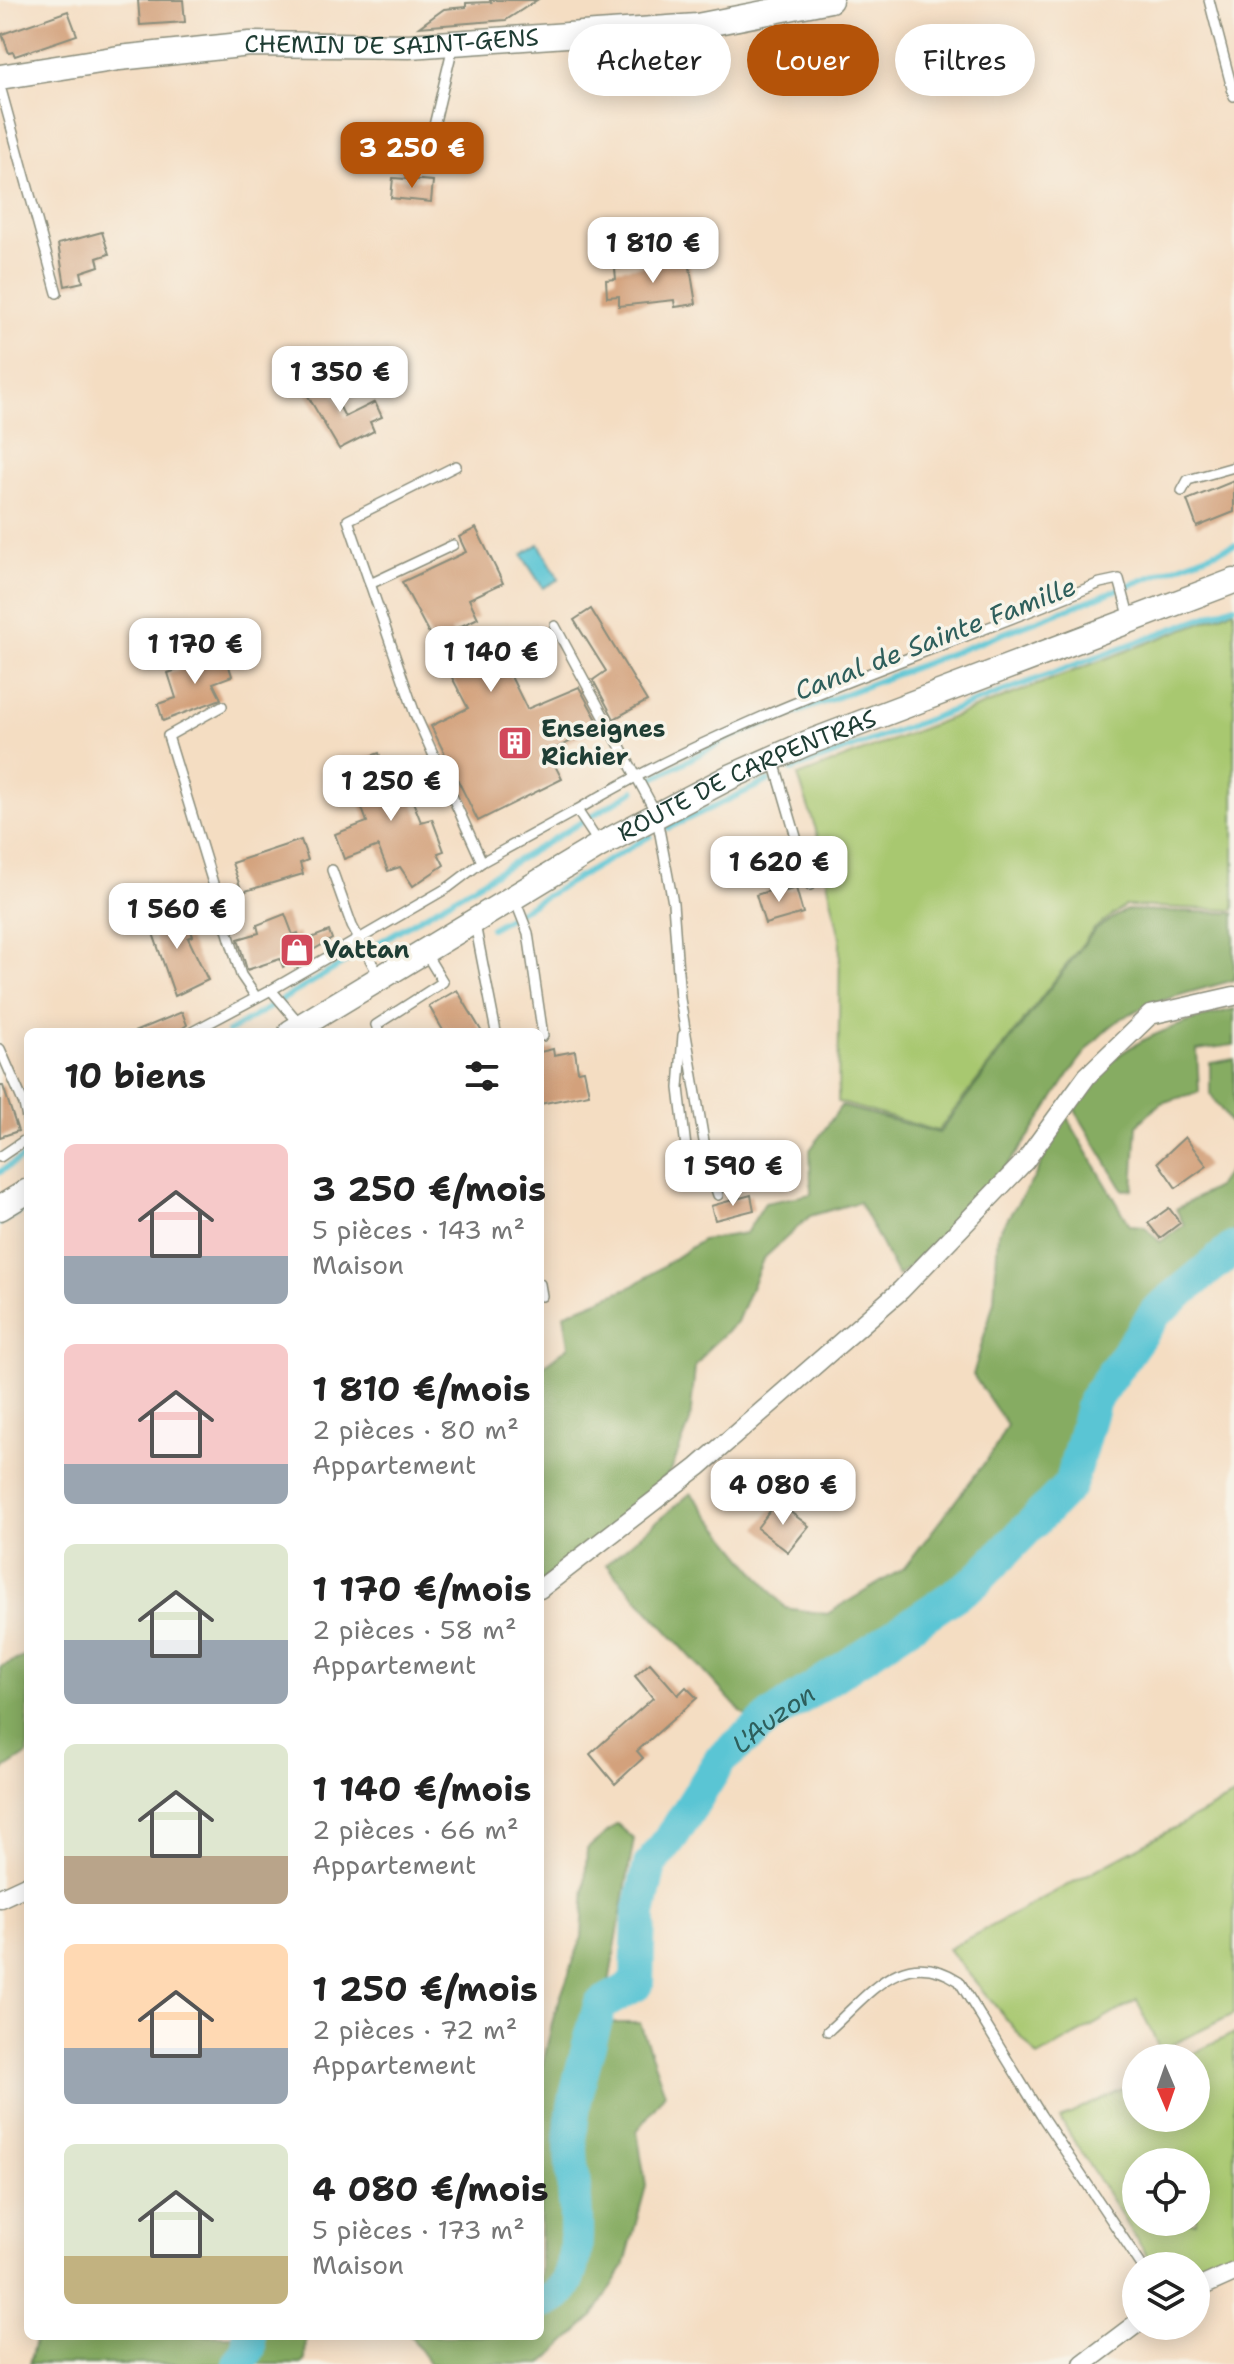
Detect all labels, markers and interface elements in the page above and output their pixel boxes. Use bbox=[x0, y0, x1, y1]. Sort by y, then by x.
street label: CHEMIN DE SAINT-GENS bbox=[244, 21, 540, 62]
chip: Acheter bbox=[568, 24, 731, 96]
chip: Louer bbox=[747, 24, 879, 96]
chip: Filtres bbox=[895, 24, 1035, 96]
pin: 3 250 € bbox=[338, 122, 486, 190]
text: 3 250 € bbox=[359, 130, 465, 165]
pin: 1 810 € bbox=[579, 217, 727, 285]
text: 1 810 € bbox=[606, 225, 700, 260]
pin: 1 350 € bbox=[266, 346, 414, 414]
text: 1 350 € bbox=[290, 354, 390, 389]
water label: Canal de Sainte Famille bbox=[789, 568, 1081, 708]
pin: 1 170 € bbox=[121, 618, 269, 686]
text: 1 170 € bbox=[147, 626, 243, 661]
pin: 1 140 € bbox=[417, 626, 565, 694]
text: 1 140 € bbox=[443, 634, 539, 669]
street label: ROUTE DE CARPENTRAS bbox=[612, 702, 881, 849]
place label: Enseignes Richier bbox=[541, 713, 666, 773]
building icon: Enseignes Richier bbox=[496, 724, 534, 762]
pin: 1 250 € bbox=[317, 755, 465, 823]
text: 1 250 € bbox=[341, 763, 441, 798]
pin: 1 620 € bbox=[705, 836, 853, 904]
text: 1 620 € bbox=[728, 844, 830, 879]
pin: 1 560 € bbox=[103, 883, 251, 951]
text: 1 560 € bbox=[127, 891, 227, 926]
shop icon: Vattan bbox=[278, 931, 316, 969]
place label: Vattan bbox=[323, 934, 410, 966]
text: 10 biens bbox=[64, 1053, 206, 1099]
icon: filters bbox=[460, 1054, 504, 1098]
pin: 1 590 € bbox=[659, 1140, 807, 1208]
text: 1 590 € bbox=[683, 1148, 783, 1183]
text: 3 250 €/mois bbox=[312, 1166, 546, 1212]
icon: home bbox=[128, 1176, 224, 1272]
text: 5 pièces · 143 m² bbox=[312, 1212, 525, 1247]
text: Maison bbox=[312, 1247, 404, 1282]
text: 1 810 €/mois bbox=[312, 1366, 531, 1412]
icon: home bbox=[128, 1376, 224, 1472]
text: 2 pièces · 80 m² bbox=[312, 1412, 519, 1447]
text: Appartement bbox=[312, 1447, 476, 1482]
pin: 4 080 € bbox=[709, 1459, 857, 1527]
text: 4 080 € bbox=[729, 1467, 837, 1502]
text: 1 170 €/mois bbox=[312, 1566, 532, 1612]
icon: home bbox=[128, 1576, 224, 1672]
text: 2 pièces · 58 m² bbox=[312, 1612, 517, 1647]
text: Appartement bbox=[312, 1647, 476, 1682]
water label: L'Auzon bbox=[724, 1675, 822, 1761]
text: 1 140 €/mois bbox=[312, 1766, 532, 1812]
icon: home bbox=[128, 1776, 224, 1872]
text: 2 pièces · 66 m² bbox=[312, 1812, 519, 1847]
text: Appartement bbox=[312, 1847, 476, 1882]
text: 1 250 €/mois bbox=[312, 1966, 538, 2012]
icon: home bbox=[128, 1976, 224, 2072]
text: 2 pièces · 72 m² bbox=[312, 2012, 517, 2047]
north arrow bbox=[1122, 2044, 1210, 2132]
map controls bbox=[1122, 2044, 1210, 2340]
text: Appartement bbox=[312, 2047, 476, 2082]
button: locate bbox=[1122, 2148, 1210, 2236]
text: 4 080 €/mois bbox=[312, 2166, 549, 2212]
icon: home bbox=[128, 2176, 224, 2272]
text: 5 pièces · 173 m² bbox=[312, 2212, 525, 2247]
text: Maison bbox=[312, 2247, 404, 2282]
button: layers bbox=[1122, 2252, 1210, 2340]

